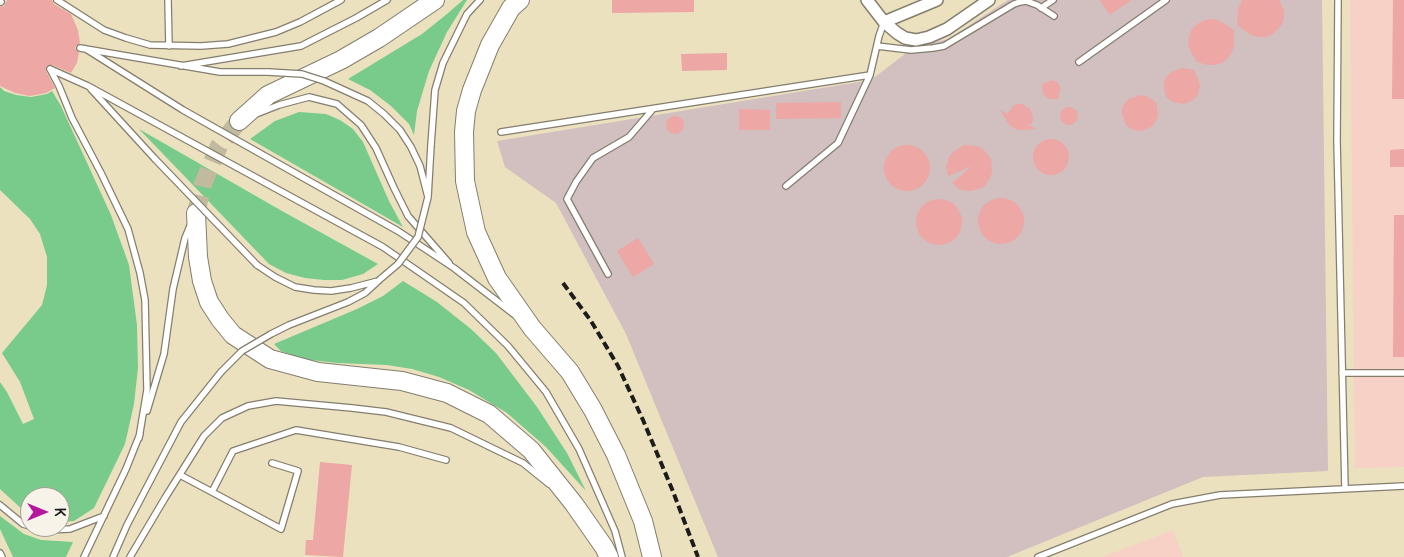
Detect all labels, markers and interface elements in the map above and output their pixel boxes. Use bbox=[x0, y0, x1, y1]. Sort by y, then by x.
north arrow bbox=[20, 487, 70, 537]
text: K bbox=[51, 508, 68, 516]

